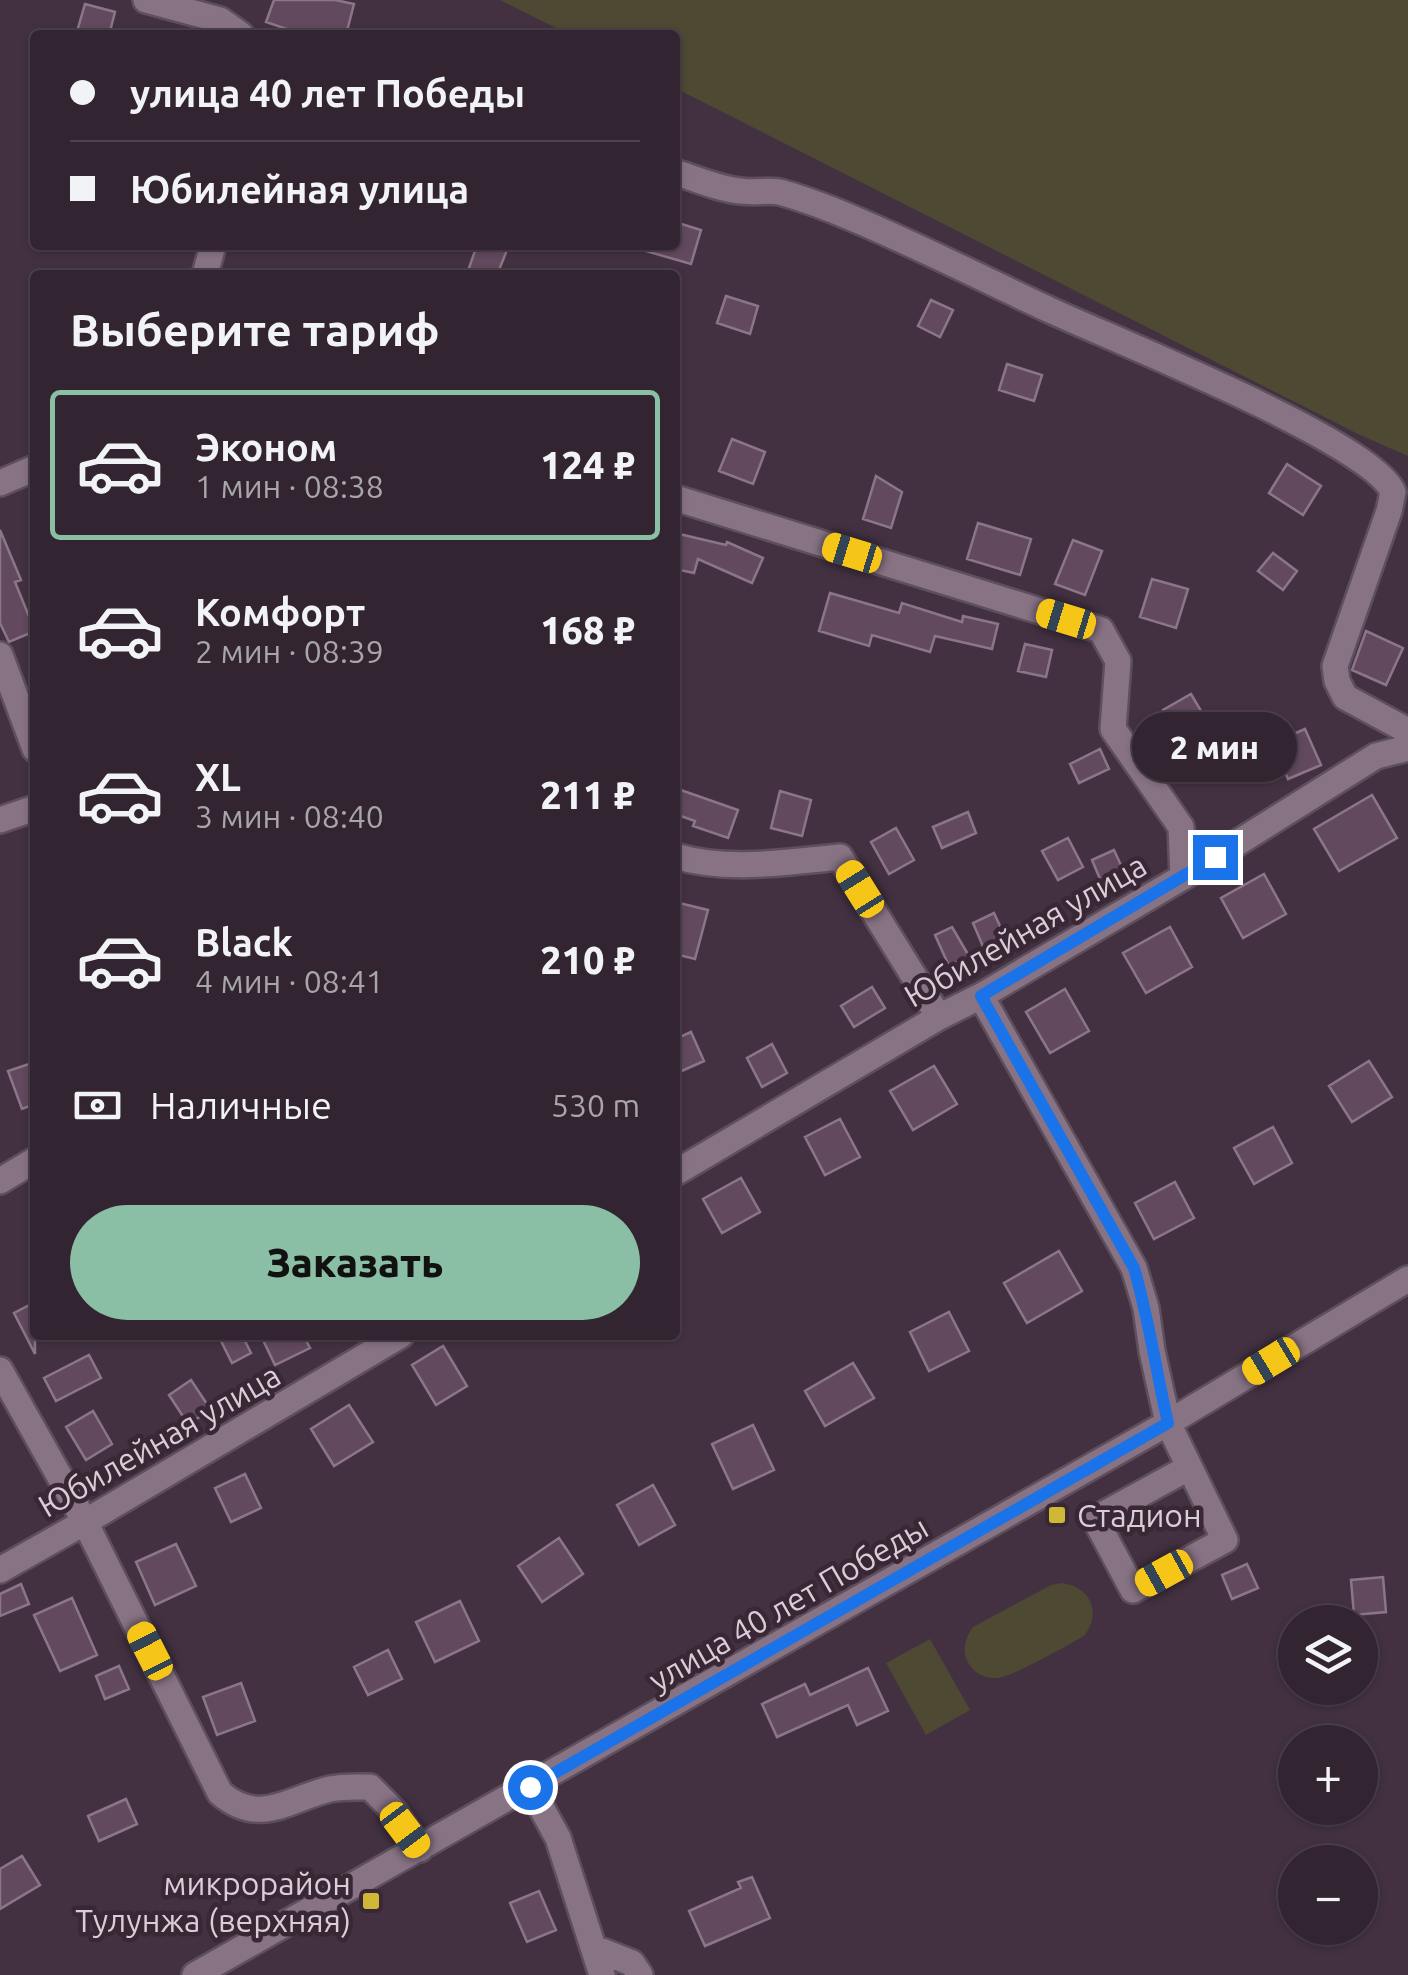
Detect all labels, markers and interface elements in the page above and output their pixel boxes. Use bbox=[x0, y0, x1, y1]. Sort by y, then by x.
text: улица 40 лет Победы bbox=[130, 72, 525, 114]
text: Юбилейная улица bbox=[130, 168, 469, 210]
text: Выберите тариф bbox=[70, 304, 440, 355]
icon: car bbox=[75, 420, 165, 510]
text: Эконом bbox=[195, 426, 337, 468]
text: 124 ₽ bbox=[540, 444, 635, 486]
text: 1 мин · 08:38 bbox=[195, 468, 384, 504]
car bbox=[819, 530, 885, 576]
icon: car bbox=[75, 585, 165, 675]
text: Комфорт bbox=[195, 591, 365, 633]
car bbox=[1033, 596, 1099, 642]
text: 168 ₽ bbox=[540, 609, 635, 651]
text: 2 мин · 08:39 bbox=[195, 633, 384, 669]
callout: 2 мин bbox=[1132, 712, 1298, 782]
text: 2 мин bbox=[1170, 729, 1259, 765]
icon: car bbox=[75, 750, 165, 840]
text: XL bbox=[195, 756, 241, 798]
text: 211 ₽ bbox=[540, 774, 635, 816]
text: 3 мин · 08:40 bbox=[195, 798, 384, 834]
route end bbox=[1193, 835, 1238, 880]
street label: Юбилейная улица bbox=[898, 846, 1152, 1014]
car bbox=[831, 856, 889, 922]
icon: car bbox=[75, 915, 165, 1005]
text: Black bbox=[195, 921, 293, 963]
text: 210 ₽ bbox=[540, 939, 635, 981]
text: 4 мин · 08:41 bbox=[195, 963, 384, 999]
icon: cash bbox=[70, 1078, 125, 1133]
text: Наличные bbox=[150, 1084, 332, 1126]
text: 530 m bbox=[551, 1087, 640, 1123]
button: Заказать bbox=[70, 1205, 640, 1320]
car bbox=[1238, 1333, 1304, 1389]
street label: Юбилейная улица bbox=[32, 1356, 286, 1524]
place label: Стадион bbox=[1077, 1497, 1202, 1533]
marker: Стадион bbox=[1046, 1504, 1068, 1526]
street label: улица 40 лет Победы bbox=[642, 1508, 934, 1698]
car bbox=[1130, 1545, 1198, 1601]
map controls bbox=[1278, 1605, 1378, 1945]
button: layers bbox=[1278, 1605, 1378, 1705]
car bbox=[123, 1617, 177, 1685]
button: + bbox=[1278, 1725, 1378, 1825]
route start bbox=[508, 1765, 553, 1810]
car bbox=[375, 1797, 435, 1863]
button: − bbox=[1278, 1845, 1378, 1945]
place label: микрорайон Тулунжа (верхняя) bbox=[75, 1865, 351, 1938]
marker: микрорайон Тулунжа (верхняя) bbox=[360, 1890, 382, 1912]

